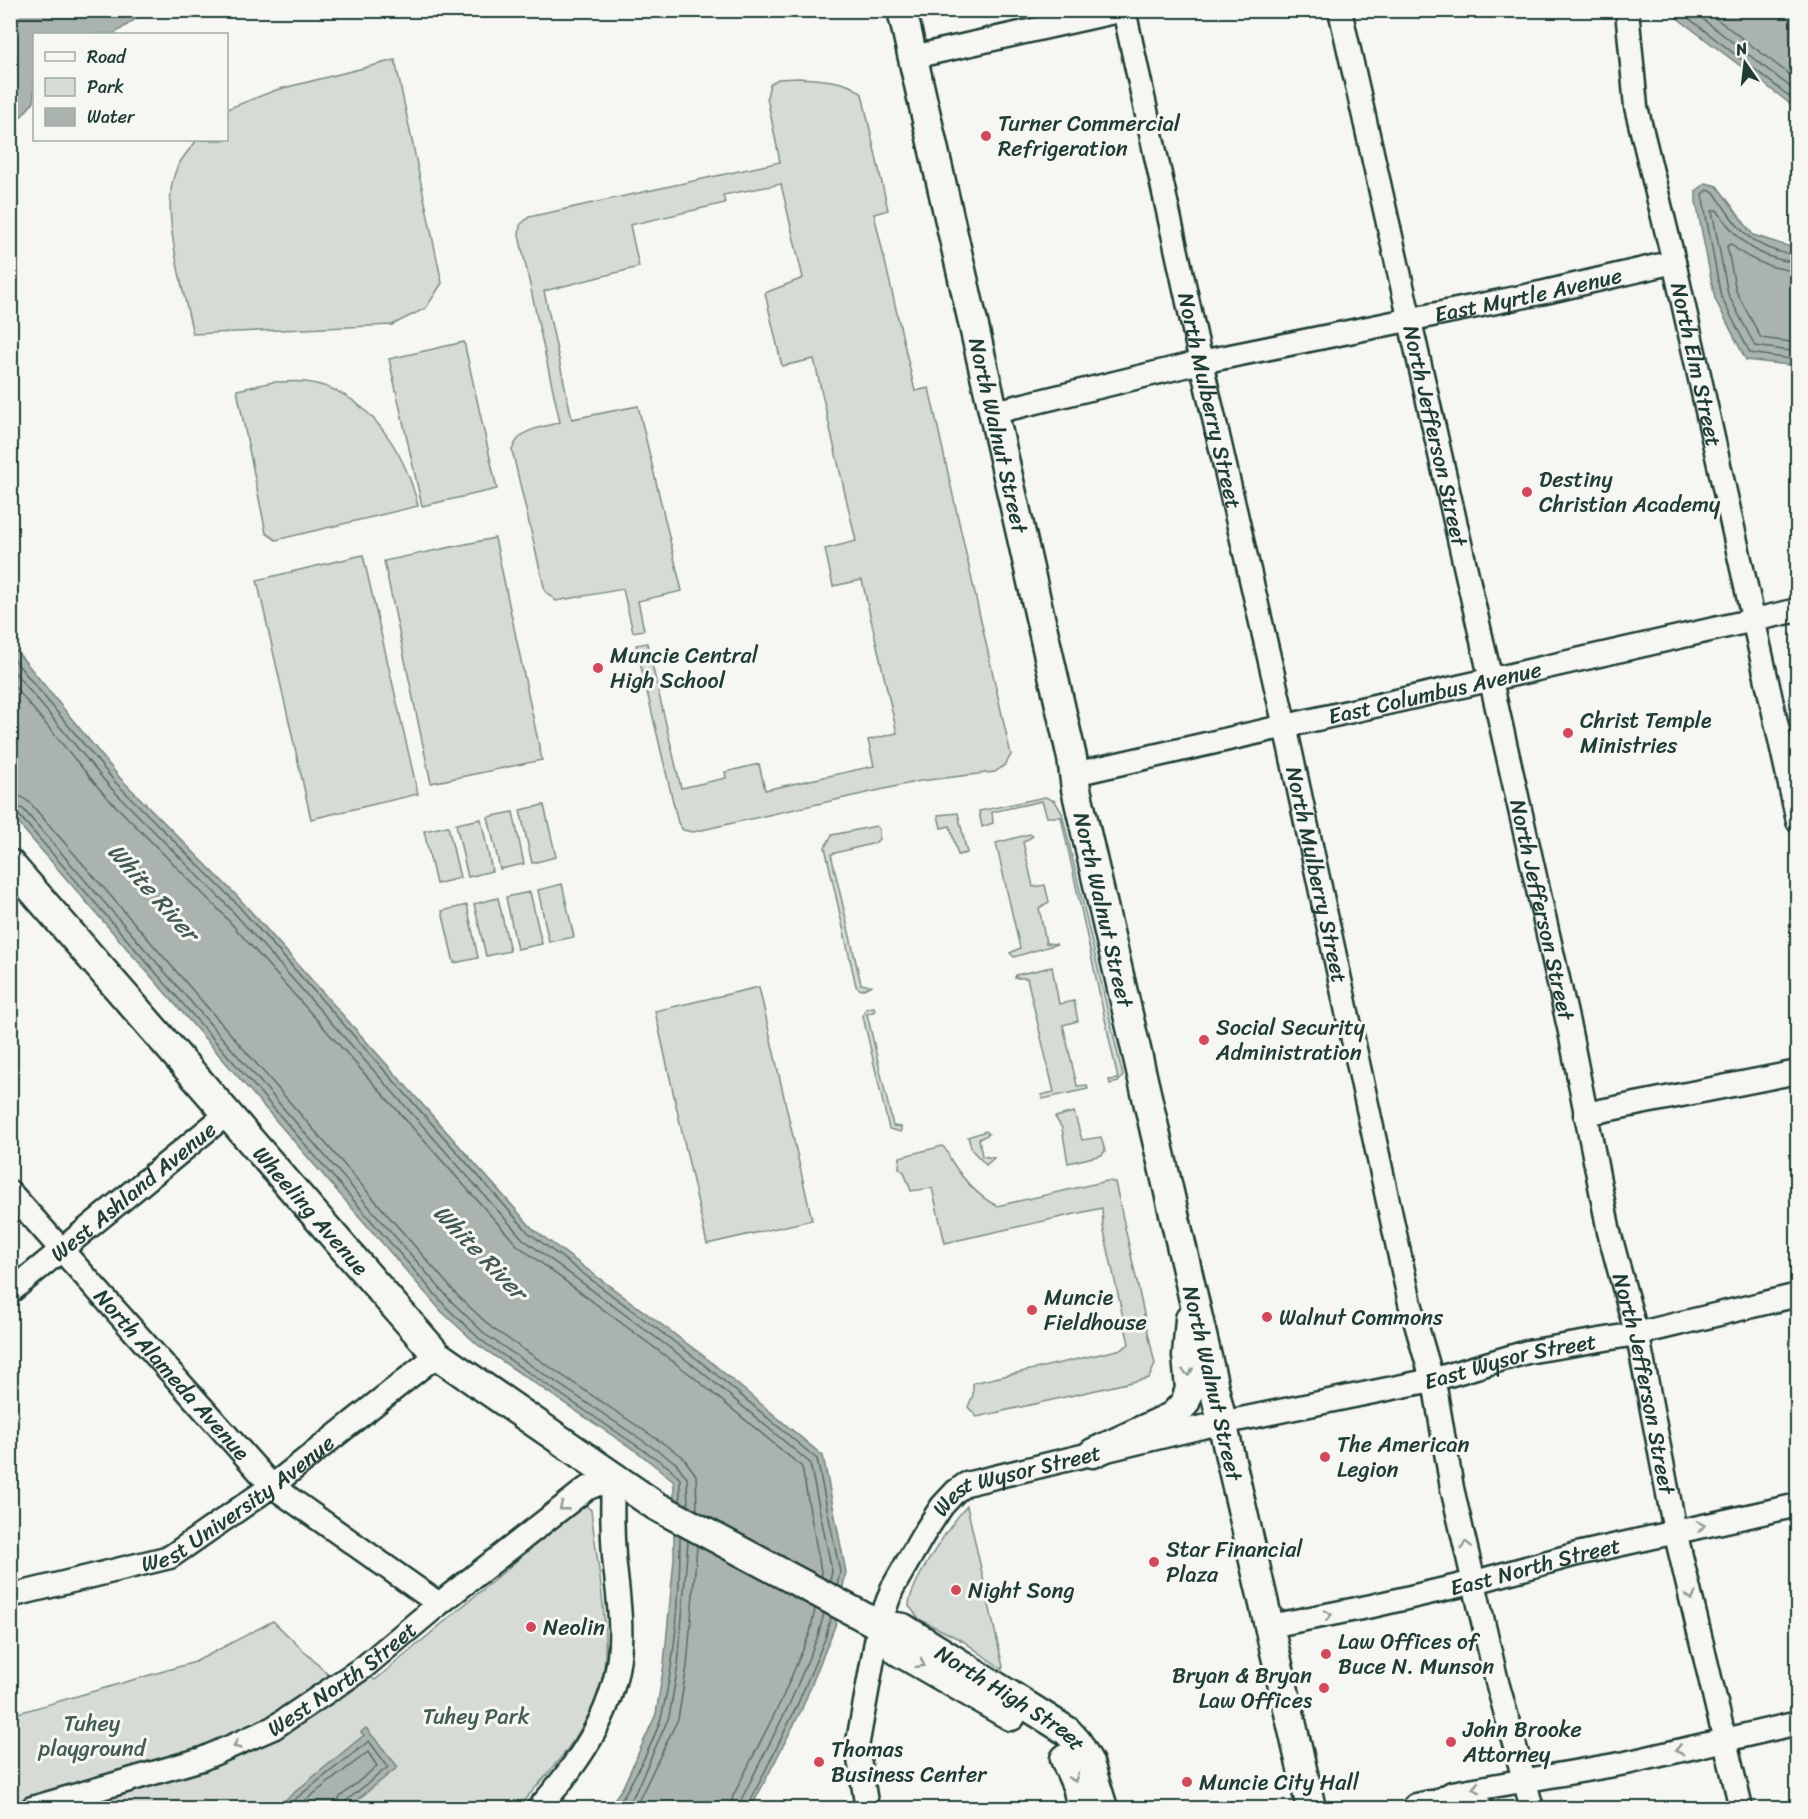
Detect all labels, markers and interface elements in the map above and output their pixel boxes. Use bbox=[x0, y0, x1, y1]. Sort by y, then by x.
legend bbox=[33, 33, 228, 141]
north arrow bbox=[1715, 33, 1775, 93]
text: N bbox=[1732, 33, 1751, 65]
text: Road bbox=[87, 41, 127, 73]
text: Park bbox=[87, 71, 124, 103]
text: Water bbox=[87, 101, 136, 133]
place label: Turner Commercial Refrigeration bbox=[998, 104, 1181, 168]
marker: Turner Commercial Refrigeration bbox=[979, 129, 993, 143]
street label: East Myrtle Avenue bbox=[1431, 255, 1626, 334]
street label: North Elm Street bbox=[1660, 279, 1734, 451]
street label: North Mulberry Street bbox=[1167, 289, 1254, 513]
street label: North Jefferson Street bbox=[1392, 321, 1480, 551]
street label: North Walnut Street bbox=[958, 334, 1040, 538]
place label: Destiny Christian Academy bbox=[1539, 460, 1721, 524]
marker: Destiny Christian Academy bbox=[1520, 485, 1534, 499]
place label: Muncie Central High School bbox=[610, 636, 759, 700]
street label: East Columbus Avenue bbox=[1324, 649, 1545, 735]
marker: Muncie Central High School bbox=[591, 661, 605, 675]
place label: Christ Temple Ministries bbox=[1580, 701, 1712, 765]
marker: Christ Temple Ministries bbox=[1561, 726, 1575, 740]
street label: North Mulberry Street bbox=[1275, 763, 1360, 987]
street label: North Jefferson Street bbox=[1499, 795, 1586, 1025]
street label: North Walnut Street bbox=[1062, 808, 1145, 1012]
water label: White River bbox=[97, 833, 212, 954]
place label: Social Security Administration bbox=[1215, 1008, 1366, 1072]
marker: Social Security Administration bbox=[1197, 1033, 1211, 1047]
street label: West Ashland Avenue bbox=[41, 1111, 225, 1272]
street label: Wheeling Avenue bbox=[243, 1136, 380, 1285]
water label: White River bbox=[423, 1194, 540, 1313]
street label: North Jefferson Street bbox=[1601, 1268, 1687, 1498]
place label: Muncie Fieldhouse bbox=[1044, 1278, 1147, 1342]
street label: North Alameda Avenue bbox=[84, 1279, 261, 1470]
street label: North Walnut Street bbox=[1172, 1282, 1255, 1486]
place label: Walnut Commons bbox=[1279, 1298, 1444, 1337]
marker: Muncie Fieldhouse bbox=[1025, 1303, 1039, 1317]
marker: Walnut Commons bbox=[1260, 1310, 1274, 1324]
street label: East Wysor Street bbox=[1421, 1321, 1599, 1401]
one-way arrow bbox=[1181, 1367, 1194, 1376]
street label: West University Avenue bbox=[137, 1424, 343, 1583]
place label: The American Legion bbox=[1337, 1425, 1470, 1489]
street label: West Wysor Street bbox=[921, 1433, 1105, 1524]
marker: The American Legion bbox=[1318, 1450, 1332, 1464]
one-way arrow bbox=[559, 1500, 570, 1511]
one-way arrow bbox=[1696, 1520, 1706, 1533]
street label: East North Street bbox=[1446, 1525, 1625, 1607]
place label: Star Financial Plaza bbox=[1166, 1530, 1303, 1594]
one-way arrow bbox=[1461, 1540, 1474, 1550]
marker: Star Financial Plaza bbox=[1147, 1555, 1161, 1569]
place label: Night Song bbox=[968, 1571, 1075, 1610]
marker: Night Song bbox=[949, 1583, 963, 1597]
one-way arrow bbox=[1684, 1591, 1697, 1601]
place label: Neolin bbox=[543, 1608, 605, 1647]
one-way arrow bbox=[1322, 1609, 1332, 1622]
street label: West North Street bbox=[258, 1611, 426, 1747]
marker: Neolin bbox=[524, 1620, 538, 1634]
place label: Law Offices of Buce N. Munson bbox=[1338, 1622, 1494, 1686]
street label: North High Street bbox=[928, 1633, 1098, 1758]
marker: Law Offices of Buce N. Munson bbox=[1319, 1647, 1333, 1661]
place label: Bryan & Bryan Law Offices bbox=[1172, 1656, 1312, 1720]
one-way arrow bbox=[914, 1657, 925, 1668]
marker: Bryan & Bryan Law Offices bbox=[1317, 1681, 1331, 1695]
park label: Tuhey Park bbox=[423, 1697, 530, 1736]
park label: Tuhey playground bbox=[38, 1704, 147, 1768]
place label: John Brooke Attorney bbox=[1462, 1710, 1582, 1774]
place label: Thomas Business Center bbox=[831, 1730, 988, 1794]
marker: John Brooke Attorney bbox=[1444, 1735, 1458, 1749]
one-way arrow bbox=[232, 1738, 243, 1750]
one-way arrow bbox=[1674, 1743, 1684, 1756]
marker: Thomas Business Center bbox=[812, 1755, 826, 1769]
place label: Muncie City Hall bbox=[1199, 1763, 1360, 1802]
one-way arrow bbox=[1066, 1772, 1079, 1783]
marker: Muncie City Hall bbox=[1180, 1775, 1194, 1789]
one-way arrow bbox=[1471, 1781, 1481, 1794]

